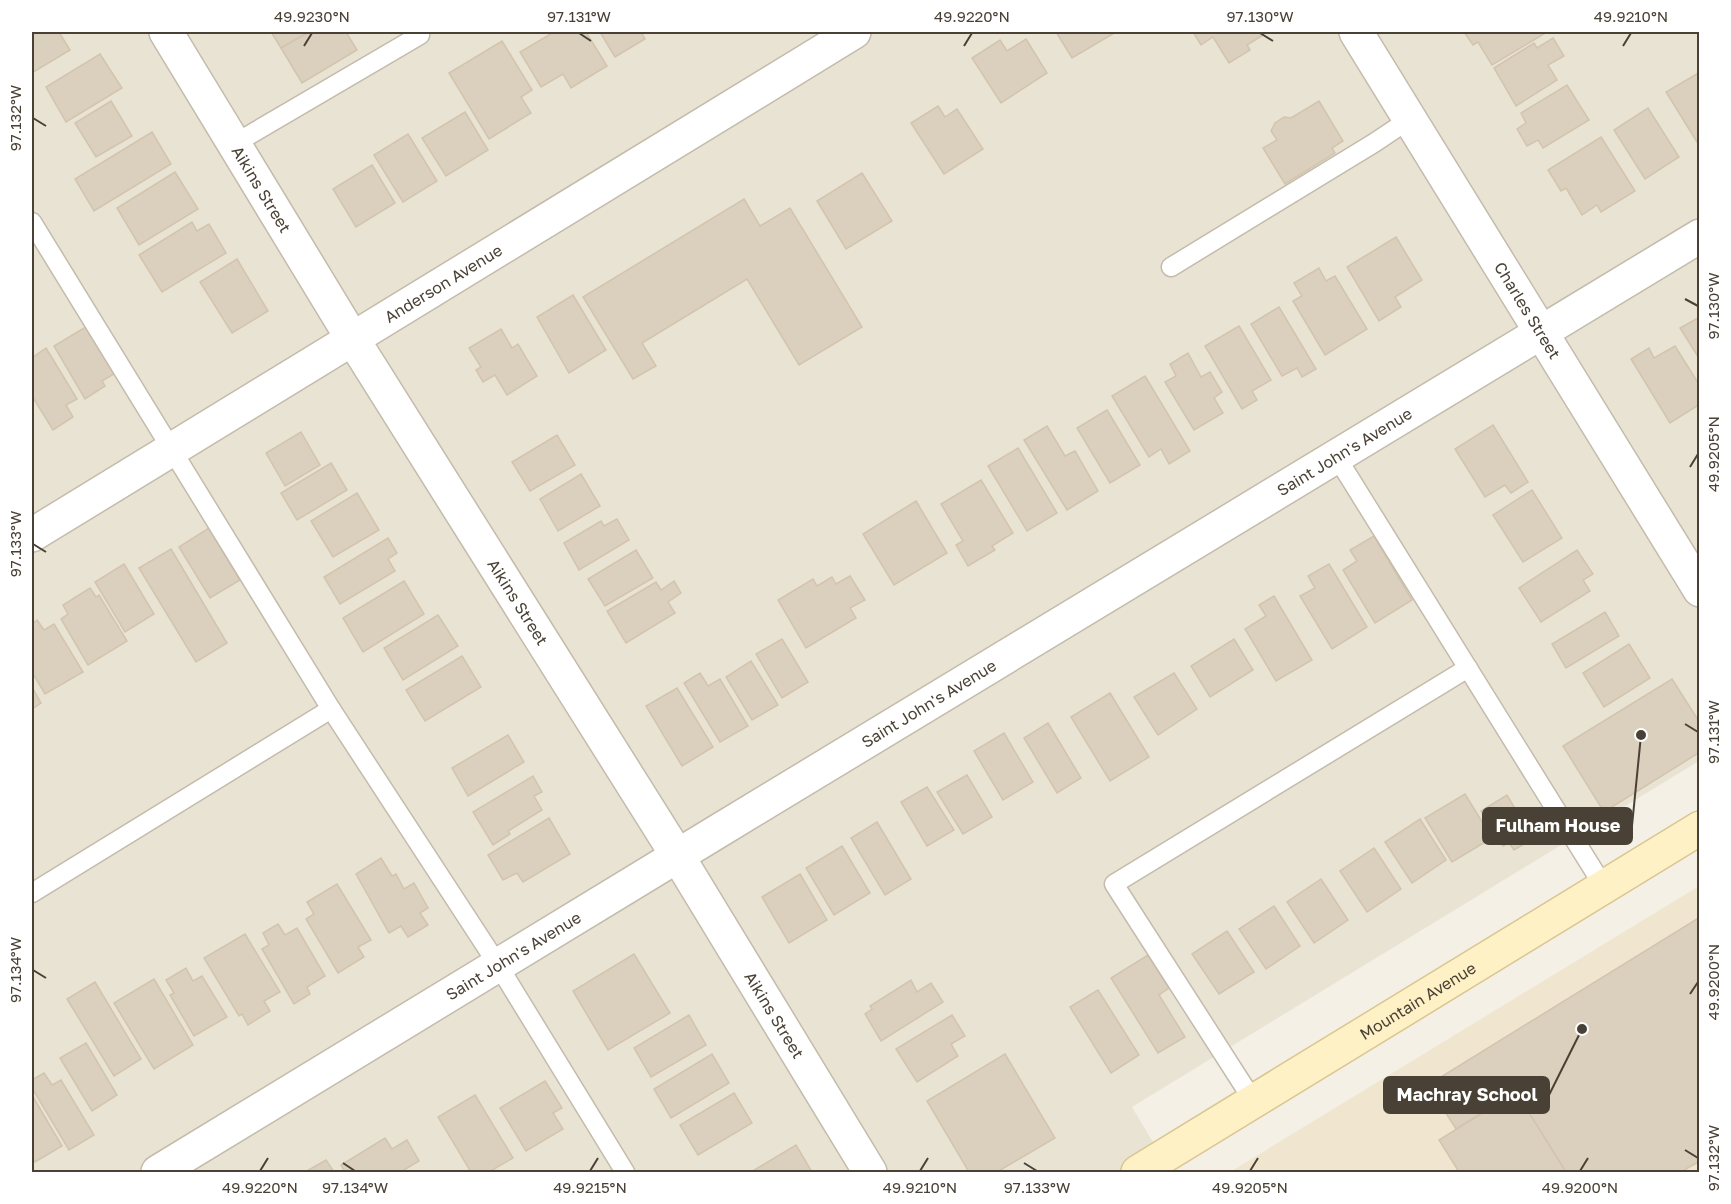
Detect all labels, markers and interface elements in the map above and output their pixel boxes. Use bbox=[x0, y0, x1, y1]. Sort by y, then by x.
text: 49.9230°N bbox=[274, 7, 350, 25]
text: 97.131°W bbox=[547, 7, 611, 25]
text: 49.9220°N bbox=[934, 7, 1010, 25]
text: 97.130°W bbox=[1226, 7, 1294, 25]
text: 49.9210°N bbox=[1594, 7, 1668, 25]
text: 97.132°W bbox=[6, 85, 24, 151]
street label: Aikins Street bbox=[228, 142, 296, 236]
street label: Anderson Avenue bbox=[381, 240, 506, 327]
street label: Charles Street bbox=[1490, 258, 1565, 362]
text: 97.130°W bbox=[1704, 272, 1722, 340]
street label: Saint John's Avenue bbox=[1273, 403, 1416, 500]
text: 49.9205°N bbox=[1704, 416, 1722, 492]
text: 97.133°W bbox=[6, 511, 24, 577]
street label: Aikins Street bbox=[483, 555, 553, 649]
street label: Saint John's Avenue bbox=[858, 655, 1000, 752]
text: 97.131°W bbox=[1704, 700, 1722, 764]
callout: Fulham House bbox=[1483, 808, 1632, 844]
text: Fulham House bbox=[1496, 814, 1621, 836]
street label: Saint John's Avenue bbox=[442, 907, 584, 1004]
text: 97.134°W bbox=[6, 937, 24, 1003]
text: 49.9200°N bbox=[1704, 944, 1722, 1020]
street label: Mountain Avenue bbox=[1356, 958, 1480, 1044]
street label: Aikins Street bbox=[740, 968, 808, 1062]
callout: Machray School bbox=[1384, 1077, 1549, 1113]
text: Machray School bbox=[1397, 1083, 1537, 1105]
text: 97.132°W bbox=[1704, 1125, 1722, 1191]
text: 49.9220°N bbox=[222, 1178, 298, 1196]
text: 97.134°W bbox=[322, 1178, 388, 1196]
text: 49.9215°N bbox=[553, 1178, 627, 1196]
text: 49.9210°N bbox=[883, 1178, 957, 1196]
text: 97.133°W bbox=[1004, 1178, 1070, 1196]
text: 49.9205°N bbox=[1212, 1178, 1288, 1196]
text: 49.9200°N bbox=[1542, 1178, 1618, 1196]

